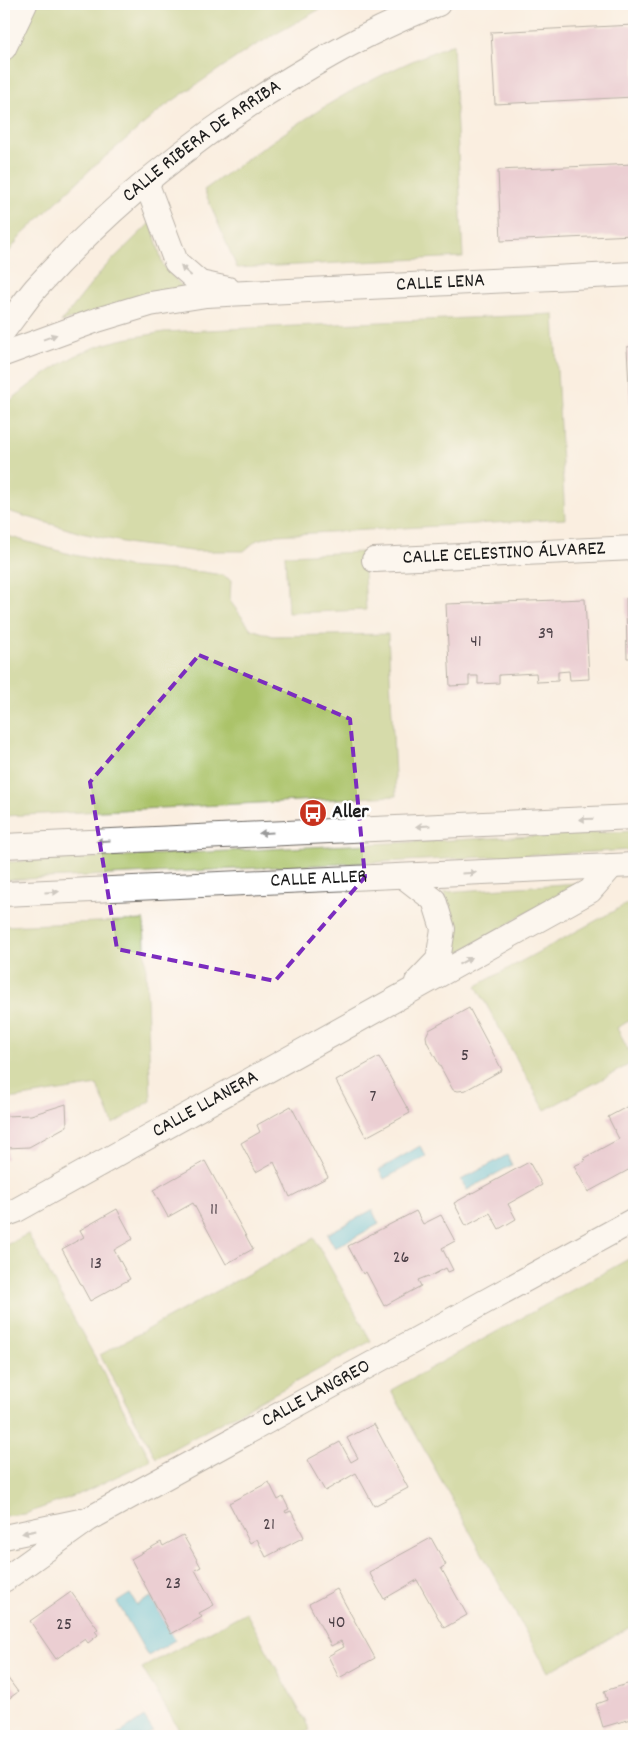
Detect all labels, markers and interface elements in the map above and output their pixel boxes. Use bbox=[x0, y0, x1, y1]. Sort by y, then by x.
street label: CALLE RIBERA DE ARRIBA bbox=[117, 73, 287, 210]
one-way arrow bbox=[180, 265, 192, 277]
street label: CALLE LENA bbox=[395, 267, 486, 300]
one-way arrow bbox=[42, 333, 57, 340]
street label: CALLE CELESTINO ÁLVAREZ bbox=[402, 535, 606, 573]
house number: 39 bbox=[538, 622, 554, 647]
house number: 41 bbox=[470, 630, 482, 655]
bus stop icon: Aller bbox=[298, 798, 328, 828]
place label: Aller bbox=[332, 799, 369, 827]
one-way arrow bbox=[577, 815, 593, 823]
one-way arrow bbox=[415, 823, 431, 831]
one-way arrow bbox=[257, 829, 273, 837]
one-way arrow bbox=[95, 837, 111, 845]
street label: CALLE ALLER bbox=[270, 863, 368, 896]
one-way arrow bbox=[461, 868, 477, 876]
one-way arrow bbox=[45, 888, 61, 896]
one-way arrow bbox=[457, 957, 472, 965]
house number: 5 bbox=[461, 1044, 469, 1069]
street label: CALLE LLANERA bbox=[147, 1064, 264, 1146]
house number: 7 bbox=[370, 1085, 377, 1110]
house number: 11 bbox=[210, 1198, 218, 1223]
house number: 26 bbox=[393, 1246, 409, 1271]
house number: 13 bbox=[90, 1252, 102, 1277]
street label: CALLE LANGREO bbox=[257, 1353, 376, 1435]
house number: 21 bbox=[263, 1513, 275, 1538]
one-way arrow bbox=[22, 1528, 37, 1536]
house number: 23 bbox=[165, 1572, 181, 1597]
house number: 40 bbox=[328, 1611, 346, 1636]
house number: 25 bbox=[56, 1613, 72, 1638]

